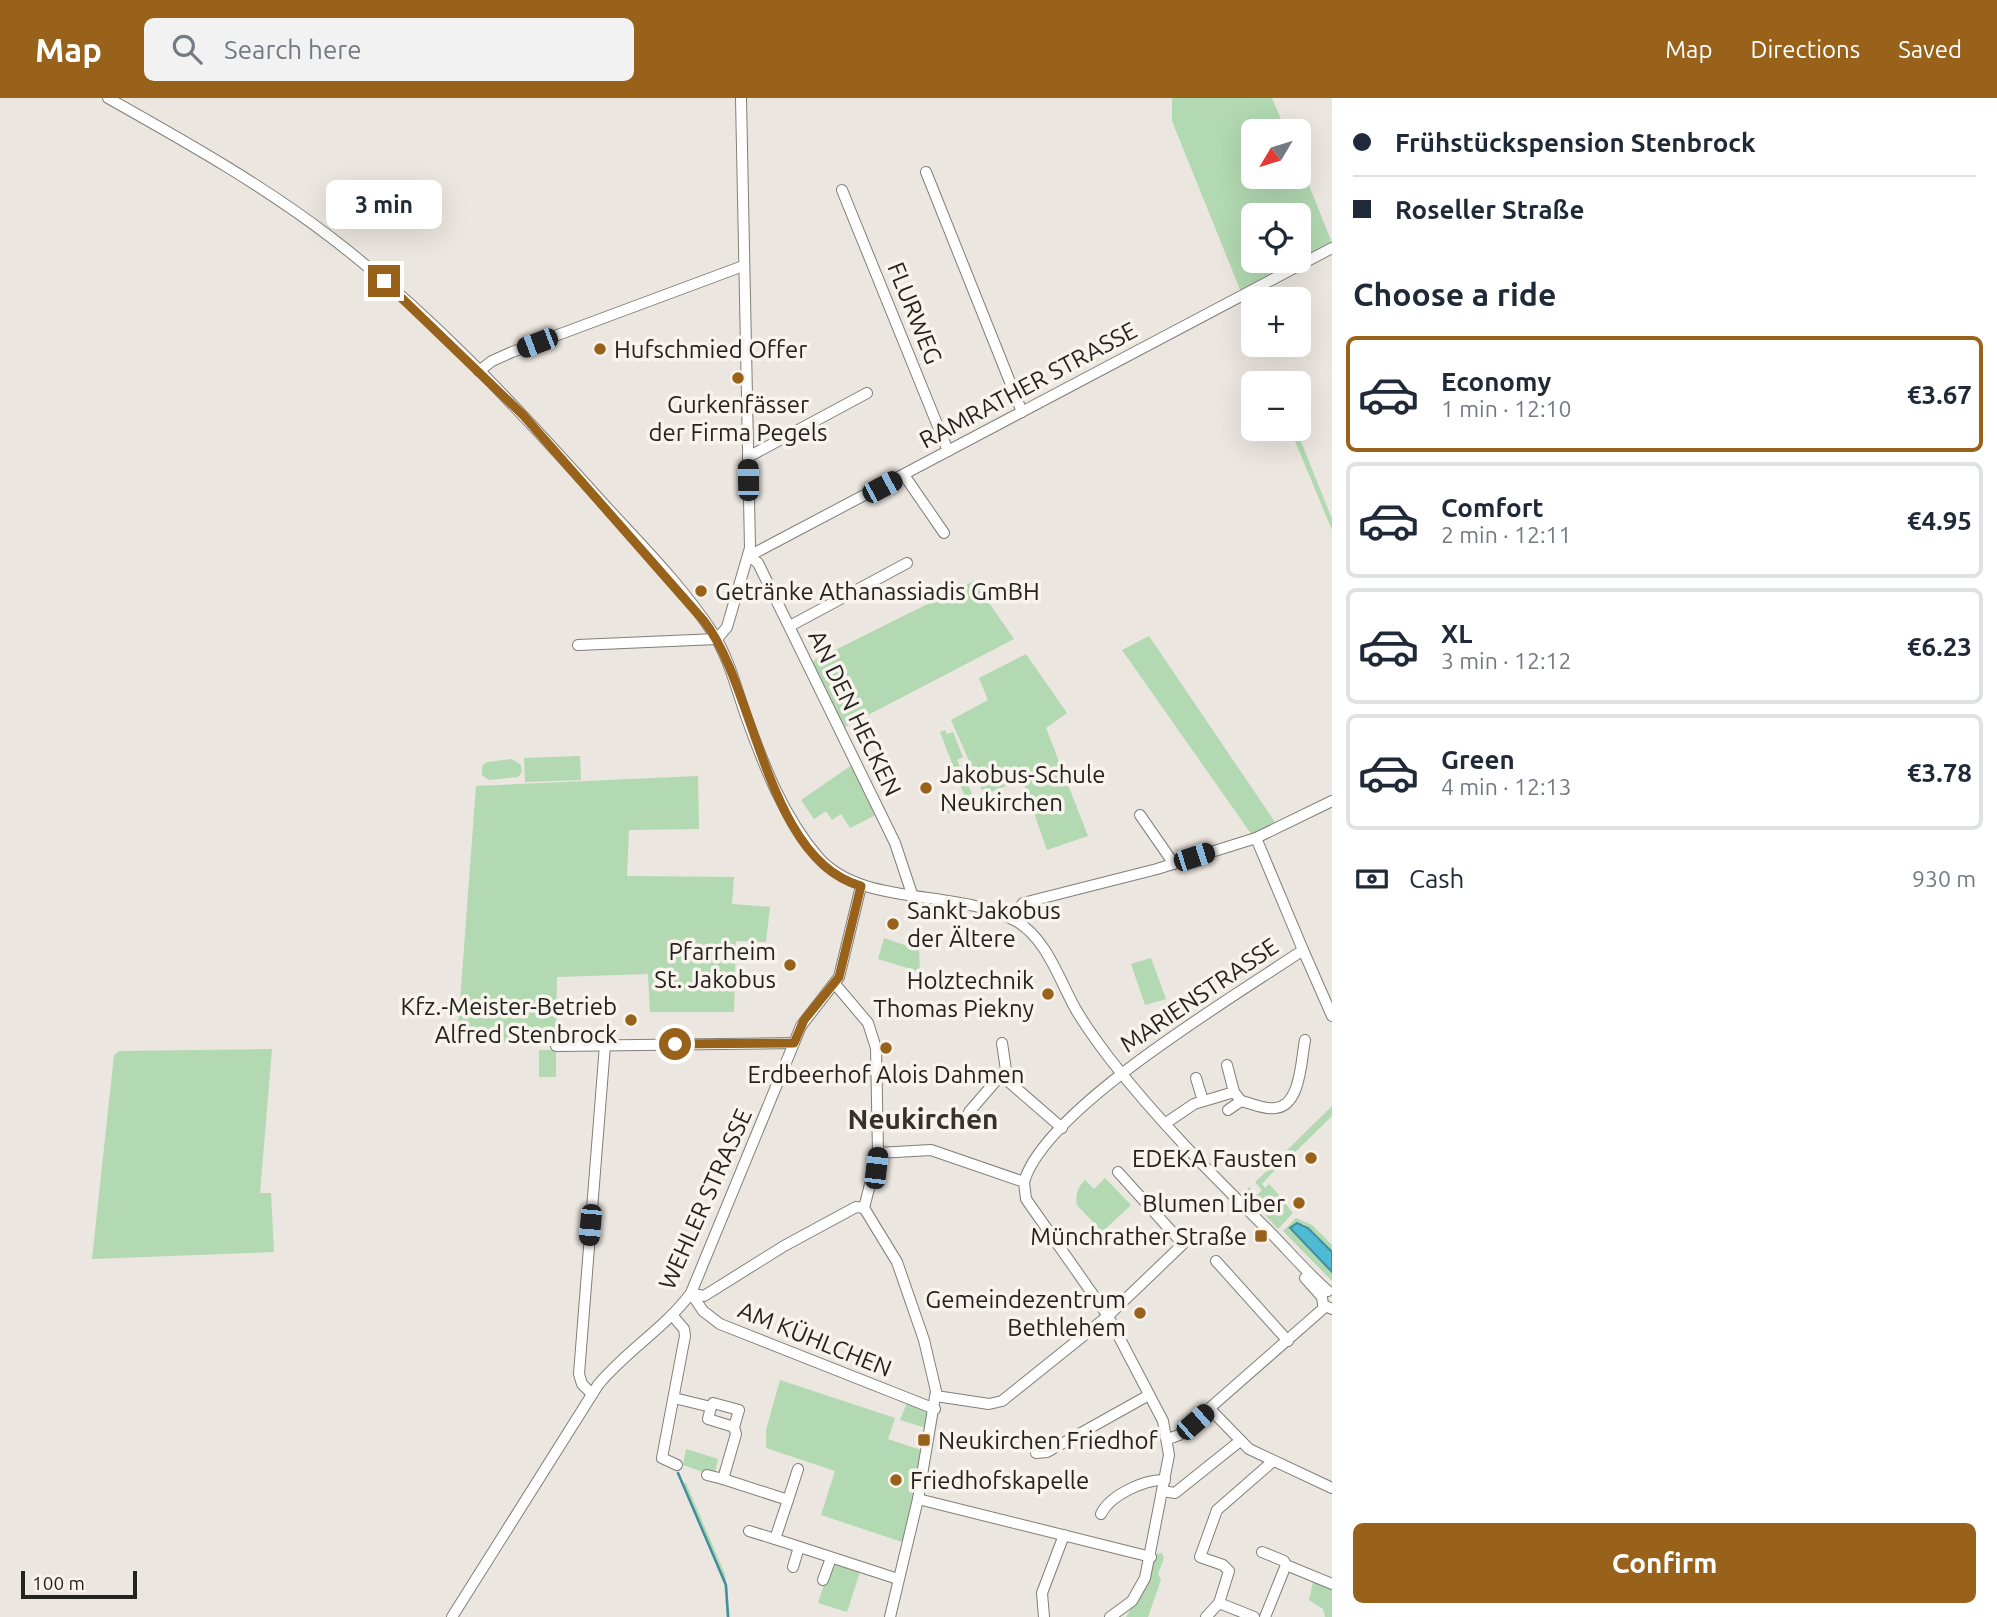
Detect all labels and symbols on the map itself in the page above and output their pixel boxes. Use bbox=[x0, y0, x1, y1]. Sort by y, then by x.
north arrow bbox=[1241, 119, 1311, 189]
callout: 3 min bbox=[326, 180, 442, 228]
street label: FLURWEG bbox=[882, 258, 948, 368]
route end bbox=[368, 265, 400, 297]
street label: RAMRATHER STRASSE bbox=[915, 316, 1141, 454]
car bbox=[514, 326, 561, 360]
place label: Hufschmied Offer bbox=[614, 336, 807, 363]
marker: Hufschmied Offer bbox=[592, 341, 608, 357]
marker: Gurkenfässer der Firma Pegels bbox=[730, 370, 746, 386]
place label: Gurkenfässer der Firma Pegels bbox=[649, 391, 827, 446]
car bbox=[738, 459, 759, 501]
car bbox=[859, 468, 906, 506]
place label: Getränke Athanassiadis GmBH bbox=[715, 578, 1040, 605]
marker: Getränke Athanassiadis GmBH bbox=[693, 583, 709, 599]
street label: AN DEN HECKEN bbox=[803, 626, 907, 800]
place label: Jakobus-Schule Neukirchen bbox=[940, 761, 1106, 816]
marker: Jakobus-Schule Neukirchen bbox=[918, 780, 934, 796]
car bbox=[1171, 841, 1218, 873]
place label: Sankt Jakobus der Ältere bbox=[907, 897, 1061, 952]
marker: Sankt Jakobus der Ältere bbox=[885, 916, 901, 932]
street label: MARIENSTRASSE bbox=[1115, 932, 1283, 1058]
place label: Pfarrheim St. Jakobus bbox=[654, 938, 776, 993]
marker: Pfarrheim St. Jakobus bbox=[782, 957, 798, 973]
place label: Holztechnik Thomas Piekny bbox=[873, 967, 1034, 1022]
marker: Holztechnik Thomas Piekny bbox=[1040, 986, 1056, 1002]
place label: Kfz.-Meister-Betrieb Alfred Stenbrock bbox=[401, 993, 617, 1048]
marker: Kfz.-Meister-Betrieb Alfred Stenbrock bbox=[623, 1012, 639, 1028]
route start bbox=[659, 1028, 691, 1060]
marker: Erdbeerhof Alois Dahmen bbox=[878, 1040, 894, 1056]
place label: Erdbeerhof Alois Dahmen bbox=[748, 1061, 1024, 1088]
district label: Neukirchen bbox=[848, 1103, 998, 1134]
street label: WEHLER STRASSE bbox=[653, 1105, 757, 1293]
place label: EDEKA Fausten bbox=[1132, 1145, 1297, 1172]
car bbox=[864, 1146, 889, 1190]
marker: EDEKA Fausten bbox=[1303, 1150, 1319, 1166]
place label: Blumen Liber bbox=[1142, 1190, 1285, 1217]
marker: Blumen Liber bbox=[1291, 1195, 1307, 1211]
car bbox=[578, 1203, 603, 1247]
place label: Münchrather Straße bbox=[1030, 1223, 1247, 1250]
marker: Münchrather Straße bbox=[1253, 1228, 1269, 1244]
place label: Gemeindezentrum Bethlehem bbox=[925, 1286, 1126, 1341]
street label: AM KÜHLCHEN bbox=[734, 1296, 896, 1382]
marker: Gemeindezentrum Bethlehem bbox=[1132, 1305, 1148, 1321]
car bbox=[1173, 1400, 1218, 1444]
place label: Neukirchen Friedhof bbox=[938, 1427, 1159, 1454]
marker: Neukirchen Friedhof bbox=[916, 1432, 932, 1448]
place label: Friedhofskapelle bbox=[910, 1467, 1089, 1494]
marker: Friedhofskapelle bbox=[888, 1472, 904, 1488]
scale bar bbox=[21, 1568, 136, 1600]

